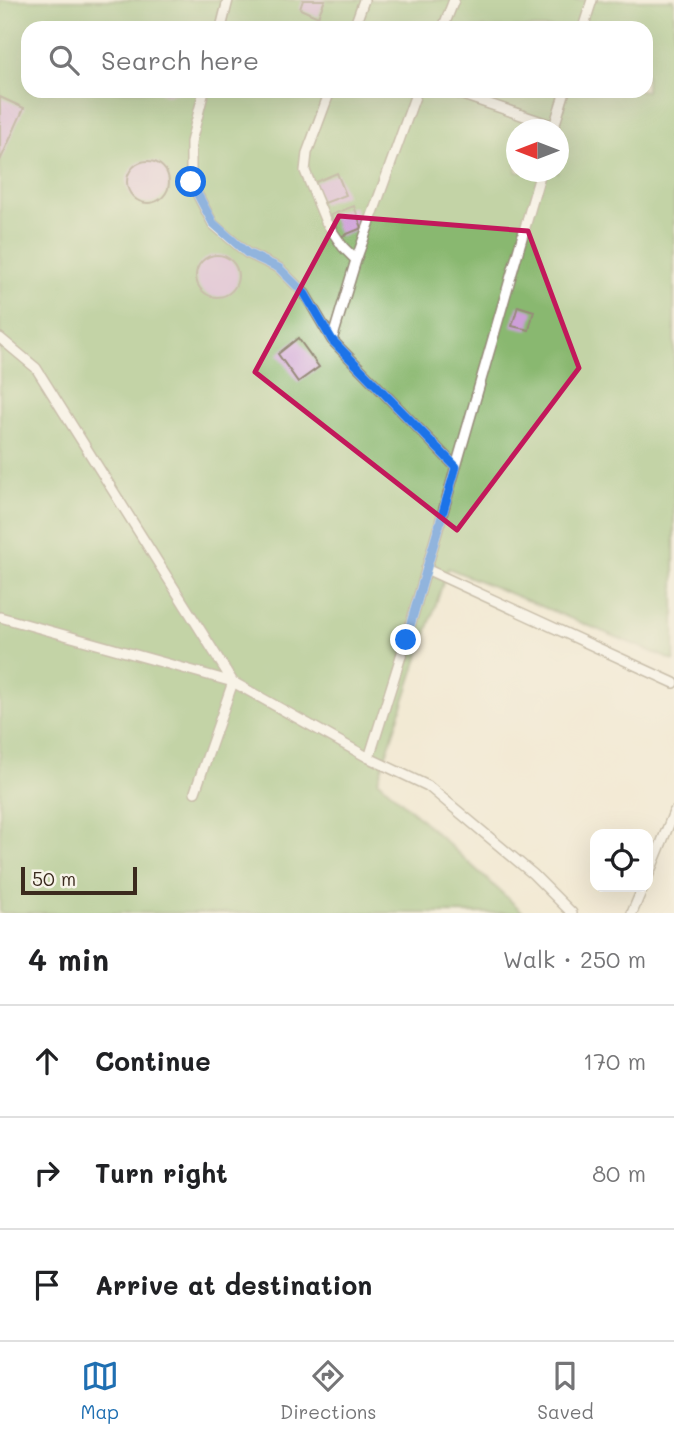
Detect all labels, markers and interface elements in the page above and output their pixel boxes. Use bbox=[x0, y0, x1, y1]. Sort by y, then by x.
search box bbox=[21, 21, 653, 98]
icon: search bbox=[45, 41, 83, 79]
text: Search here bbox=[101, 43, 259, 77]
north arrow bbox=[506, 119, 569, 182]
route start bbox=[175, 166, 206, 197]
route end bbox=[390, 624, 421, 655]
map controls bbox=[590, 829, 653, 892]
button: locate bbox=[590, 829, 653, 892]
scale bar bbox=[21, 864, 136, 896]
text: 50 m bbox=[32, 866, 76, 891]
text: 4 min bbox=[28, 939, 109, 979]
text: Walk · 250 m bbox=[503, 944, 646, 974]
icon: ahead bbox=[28, 1042, 66, 1080]
text: Continue bbox=[95, 1044, 211, 1078]
text: 170 m bbox=[583, 1046, 646, 1076]
icon: right bbox=[28, 1154, 66, 1192]
text: Turn right bbox=[95, 1156, 228, 1190]
text: 80 m bbox=[592, 1158, 646, 1188]
icon: arrive bbox=[28, 1266, 66, 1304]
text: Arrive at destination bbox=[95, 1268, 372, 1302]
tab: Map bbox=[80, 1357, 119, 1424]
tab: Directions bbox=[280, 1357, 376, 1424]
tab: Saved bbox=[537, 1357, 594, 1424]

